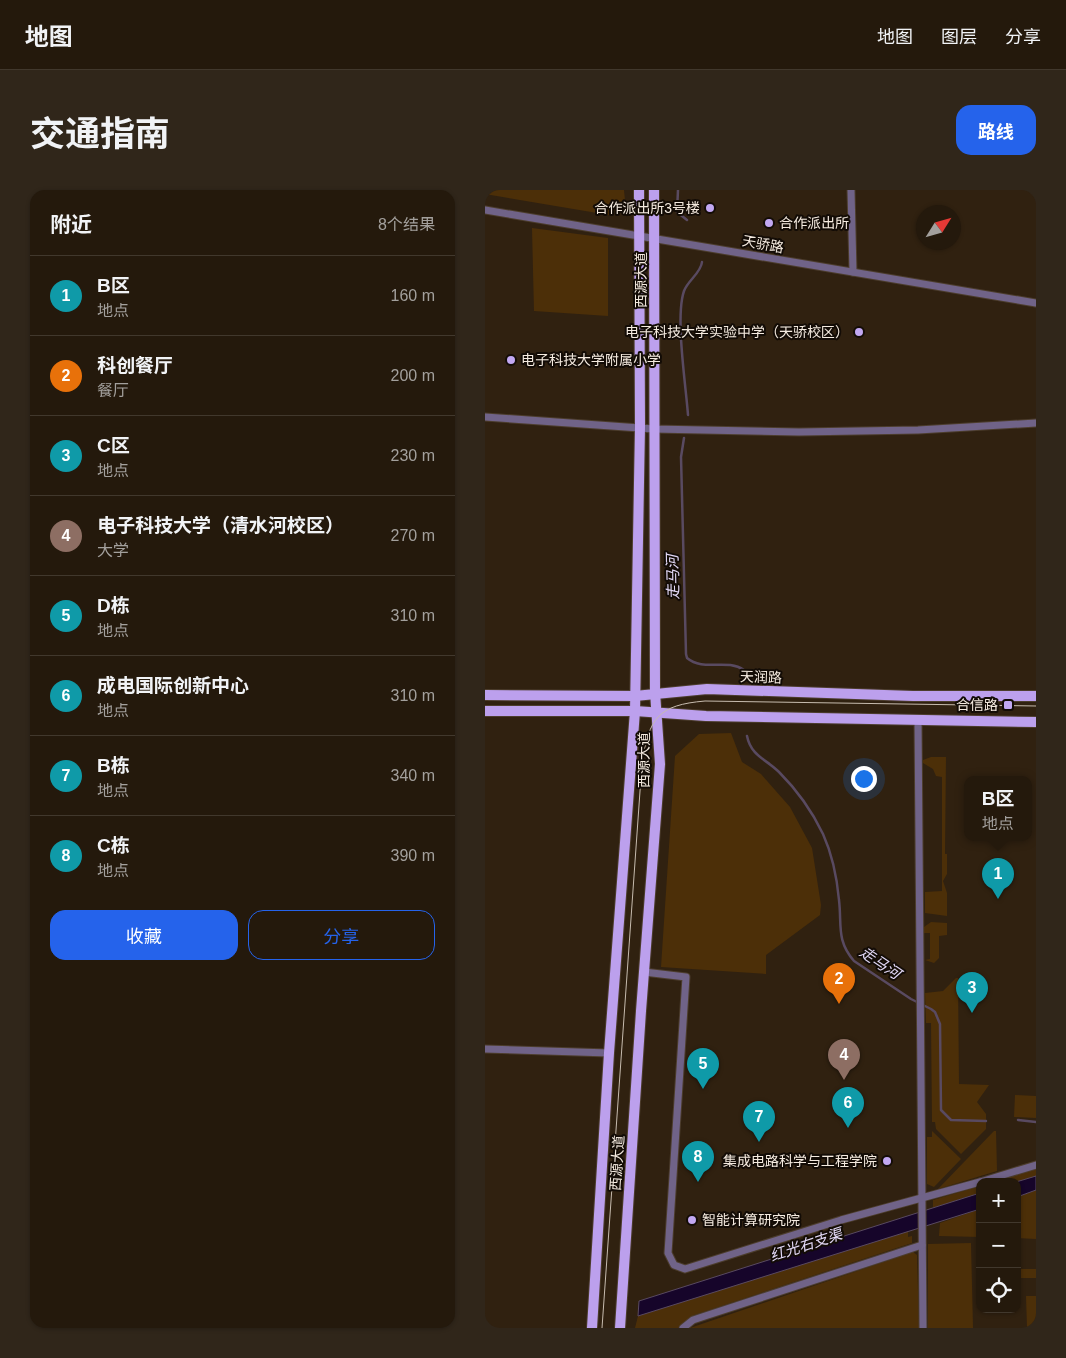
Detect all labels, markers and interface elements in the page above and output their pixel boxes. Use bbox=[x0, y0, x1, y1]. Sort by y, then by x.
text: 地图 bbox=[25, 23, 73, 50]
text: 地图 bbox=[877, 27, 913, 47]
text: 图层 bbox=[941, 27, 977, 47]
text: 分享 bbox=[1005, 27, 1041, 47]
button: 路线 bbox=[956, 105, 1036, 155]
text: 交通指南 bbox=[30, 114, 170, 153]
place label: 合作派出所3号楼 bbox=[594, 200, 700, 216]
marker: 合作派出所3号楼 bbox=[704, 202, 716, 214]
north arrow bbox=[916, 205, 961, 250]
text: 附近 bbox=[50, 213, 92, 236]
place label: 合作派出所 bbox=[779, 215, 849, 231]
text: 8个结果 bbox=[378, 216, 435, 233]
marker: 合作派出所 bbox=[763, 217, 775, 229]
street label: 天骄路 bbox=[741, 232, 785, 256]
street label: 西源大道 bbox=[633, 252, 649, 308]
text: B区 bbox=[97, 275, 130, 296]
text: 1 bbox=[62, 287, 70, 304]
text: 160 m bbox=[391, 287, 435, 304]
text: 地点 bbox=[97, 302, 129, 319]
place label: 电子科技大学实验中学（天骄校区） bbox=[625, 324, 849, 340]
marker: 电子科技大学实验中学（天骄校区） bbox=[853, 326, 865, 338]
place label: 电子科技大学附属小学 bbox=[521, 352, 661, 368]
marker: 电子科技大学附属小学 bbox=[505, 354, 517, 366]
text: 科创餐厅 bbox=[97, 355, 173, 376]
text: 2 bbox=[62, 367, 70, 384]
text: 200 m bbox=[391, 367, 435, 384]
text: 餐厅 bbox=[97, 382, 129, 399]
text: C区 bbox=[97, 435, 130, 456]
text: 3 bbox=[62, 447, 70, 464]
text: 230 m bbox=[391, 447, 435, 464]
text: 地点 bbox=[97, 462, 129, 479]
text: 电子科技大学（清水河校区） bbox=[97, 515, 344, 536]
text: 4 bbox=[62, 527, 70, 544]
text: 270 m bbox=[391, 527, 435, 544]
text: 大学 bbox=[97, 542, 129, 559]
water label: 走马河 bbox=[664, 551, 681, 600]
text: D栋 bbox=[97, 595, 130, 616]
text: 5 bbox=[62, 607, 70, 624]
text: 310 m bbox=[391, 607, 435, 624]
text: 地点 bbox=[97, 622, 129, 639]
street label: 天润路 bbox=[740, 668, 782, 686]
text: 成电国际创新中心 bbox=[97, 675, 249, 696]
text: 6 bbox=[62, 687, 70, 704]
text: 310 m bbox=[391, 687, 435, 704]
place label: 合信路 bbox=[956, 697, 998, 713]
marker: 合信路 bbox=[1002, 699, 1014, 711]
text: 地点 bbox=[97, 702, 129, 719]
street label: 西源大道 bbox=[636, 732, 652, 788]
text: B栋 bbox=[97, 755, 130, 776]
your location bbox=[851, 766, 877, 792]
text: 7 bbox=[62, 767, 70, 784]
text: 340 m bbox=[391, 767, 435, 784]
popup bbox=[964, 776, 1032, 841]
text: 地点 bbox=[97, 782, 129, 799]
text: B区 bbox=[982, 788, 1014, 809]
text: 地点 bbox=[982, 815, 1014, 832]
text: C栋 bbox=[97, 835, 130, 856]
text: 8 bbox=[62, 847, 70, 864]
text: 390 m bbox=[391, 847, 435, 864]
pin: 1 bbox=[982, 858, 1014, 899]
text: 地点 bbox=[97, 862, 129, 879]
button: 收藏 bbox=[50, 910, 238, 960]
button: 分享 bbox=[248, 910, 435, 960]
water label: 走马河 bbox=[857, 943, 906, 984]
pin: 2 bbox=[823, 963, 855, 1004]
pin: 3 bbox=[956, 972, 988, 1013]
pin: 4 bbox=[828, 1039, 860, 1080]
pin: 5 bbox=[687, 1048, 719, 1089]
pin: 6 bbox=[832, 1087, 864, 1128]
pin: 7 bbox=[743, 1101, 775, 1142]
street label: 西源大道 bbox=[607, 1135, 627, 1191]
pin: 8 bbox=[682, 1141, 714, 1182]
place label: 集成电路科学与工程学院 bbox=[723, 1153, 877, 1169]
marker: 集成电路科学与工程学院 bbox=[881, 1155, 893, 1167]
map controls bbox=[976, 1178, 1021, 1313]
button: + bbox=[976, 1178, 1021, 1223]
place label: 智能计算研究院 bbox=[702, 1212, 800, 1228]
marker: 智能计算研究院 bbox=[686, 1214, 698, 1226]
button: − bbox=[976, 1223, 1021, 1268]
water label: 红光右支渠 bbox=[768, 1224, 846, 1264]
button: locate bbox=[976, 1268, 1021, 1313]

